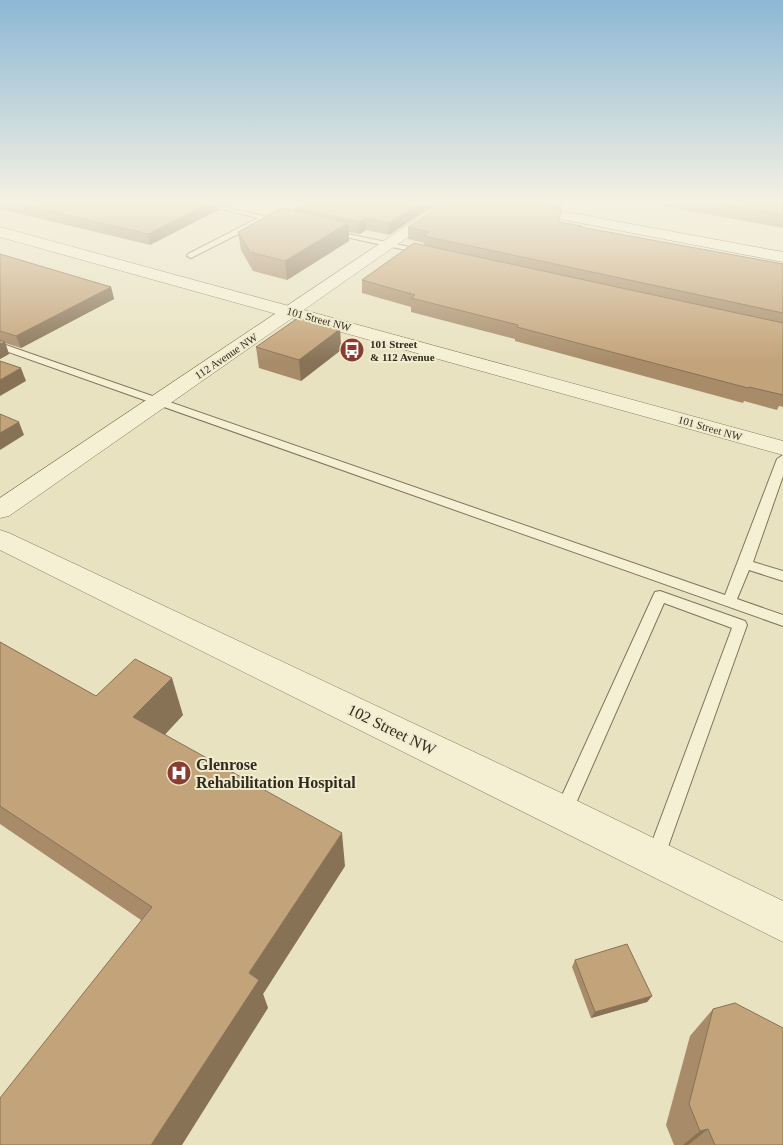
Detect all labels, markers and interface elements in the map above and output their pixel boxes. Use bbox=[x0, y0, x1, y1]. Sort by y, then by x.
street label: 101 Street NW bbox=[286, 305, 353, 333]
street label: 112 Avenue NW bbox=[193, 330, 260, 381]
bus stop icon: 101 Street & 112 Avenue bbox=[339, 337, 365, 363]
place label: 101 Street & 112 Avenue bbox=[370, 338, 435, 363]
street label: 101 Street NW bbox=[677, 413, 744, 443]
street label: 102 Street NW bbox=[345, 701, 439, 759]
place label: Glenrose Rehabilitation Hospital bbox=[196, 756, 356, 792]
hospital icon: Glenrose Rehabilitation Hospital bbox=[166, 760, 192, 786]

